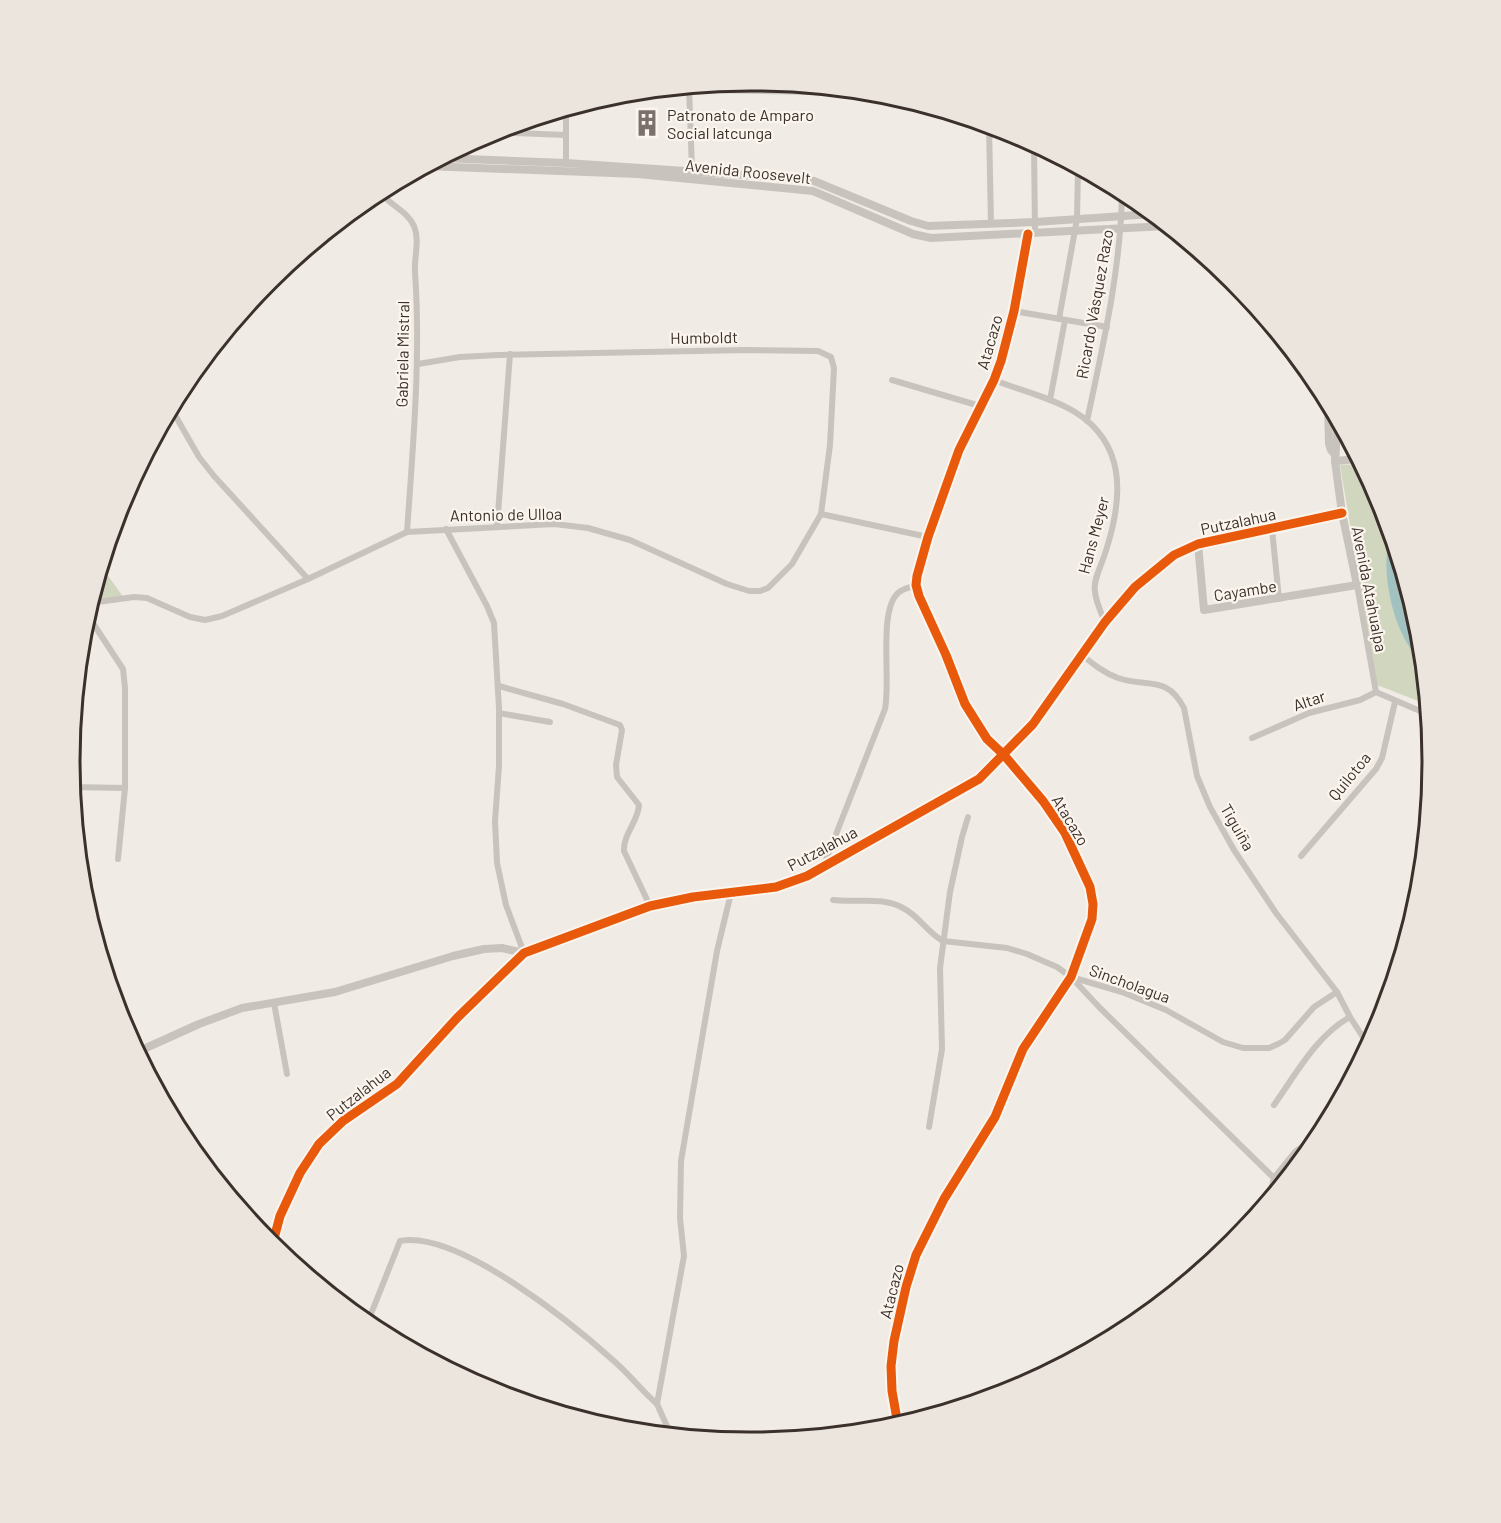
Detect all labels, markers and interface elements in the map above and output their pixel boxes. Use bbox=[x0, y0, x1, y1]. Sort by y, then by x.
place label: Patronato de Amparo Social latcunga bbox=[667, 105, 814, 142]
building icon: Patronato de Amparo Social latcunga bbox=[632, 108, 662, 138]
street label: Avenida Roosevelt bbox=[684, 155, 812, 187]
street label: Ricardo Vásquez Razo bbox=[1072, 228, 1116, 380]
street label: Gabriela Mistral bbox=[392, 300, 412, 408]
street label: Atacazo bbox=[972, 313, 1006, 371]
street label: Humboldt bbox=[670, 327, 738, 347]
street label: Hans Meyer bbox=[1074, 494, 1112, 576]
street label: Antonio de Ulloa bbox=[450, 504, 562, 524]
street label: Putzalahua bbox=[1199, 504, 1277, 538]
street label: Avenida Atahualpa bbox=[1349, 525, 1391, 653]
street label: Cayambe bbox=[1212, 576, 1278, 604]
street label: Altar bbox=[1290, 686, 1328, 714]
street label: Quilotoa bbox=[1324, 748, 1374, 804]
street label: Atacazo bbox=[1048, 791, 1094, 849]
street label: Tiguiña bbox=[1217, 800, 1259, 854]
street label: Putzalahua bbox=[784, 822, 860, 874]
street label: Sincholagua bbox=[1087, 960, 1173, 1006]
street label: Putzalahua bbox=[322, 1062, 394, 1124]
street label: Atacazo bbox=[875, 1262, 907, 1320]

